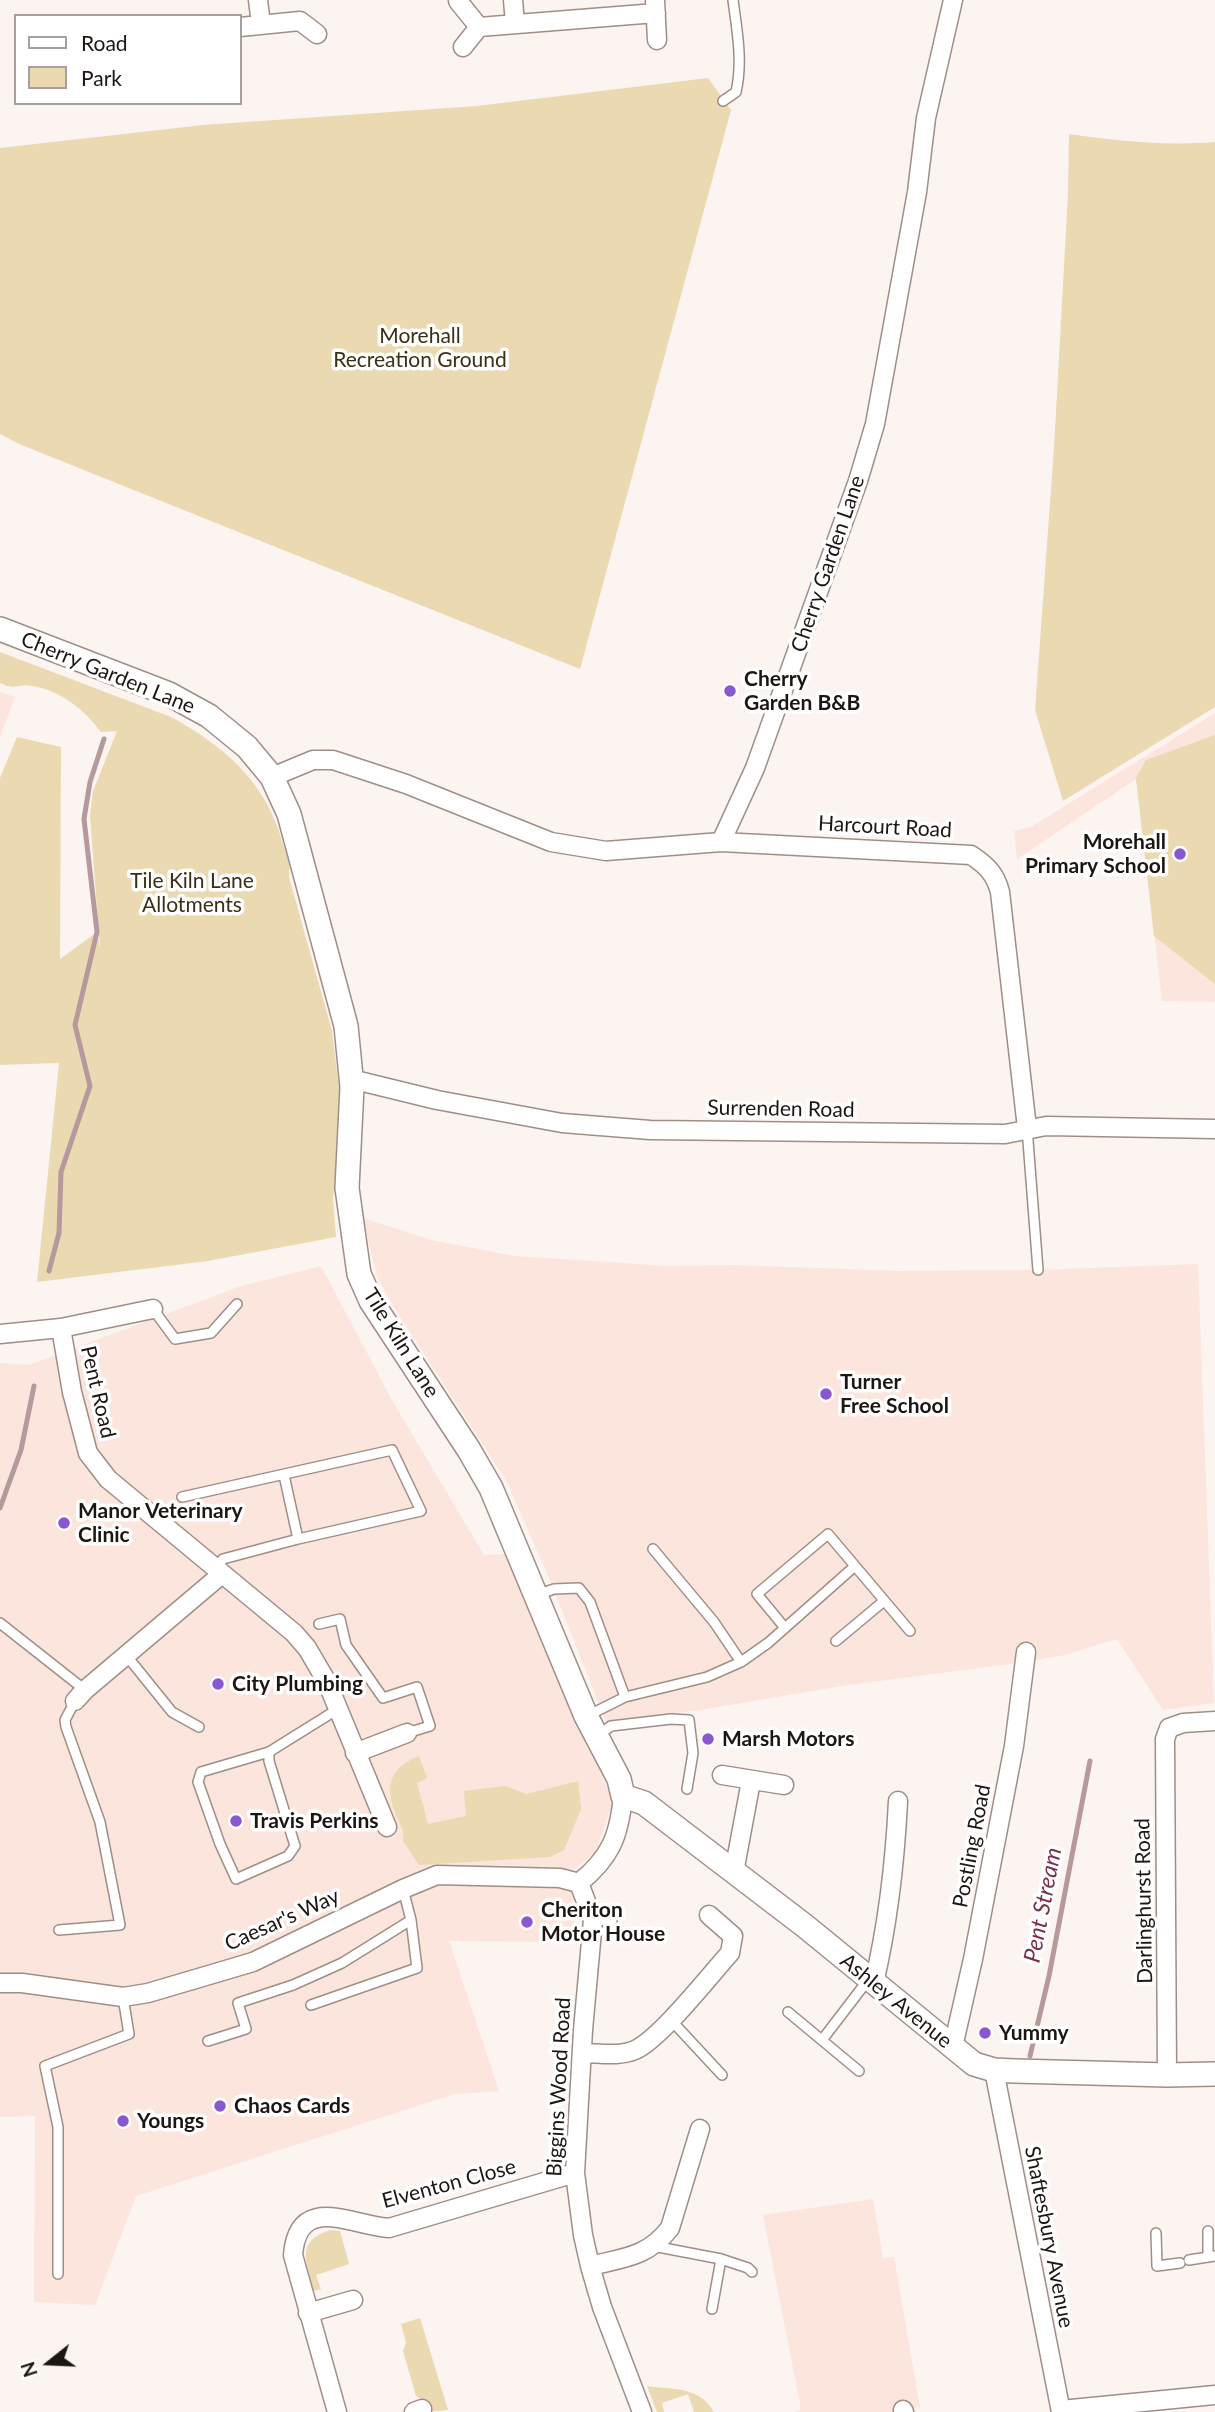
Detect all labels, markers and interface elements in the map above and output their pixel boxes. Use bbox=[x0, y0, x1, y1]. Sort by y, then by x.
legend bbox=[14, 14, 242, 105]
text: Road bbox=[81, 30, 128, 55]
text: Park bbox=[81, 65, 122, 90]
park label: Morehall Recreation Ground bbox=[333, 323, 507, 373]
street label: Cherry Garden Lane bbox=[786, 472, 870, 656]
street label: Cherry Garden Lane bbox=[17, 627, 199, 719]
place label: Cherry Garden B&B bbox=[744, 666, 860, 716]
marker: Cherry Garden B&B bbox=[722, 683, 738, 699]
street label: Harcourt Road bbox=[817, 811, 953, 843]
place label: Morehall Primary School bbox=[1025, 829, 1166, 879]
marker: Morehall Primary School bbox=[1172, 846, 1188, 862]
park label: Tile Kiln Lane Allotments bbox=[130, 868, 254, 918]
street label: Surrenden Road bbox=[707, 1095, 855, 1123]
street label: Tile Kiln Lane bbox=[358, 1284, 444, 1402]
street label: Pent Road bbox=[75, 1343, 121, 1441]
place label: Turner Free School bbox=[840, 1369, 949, 1419]
marker: Turner Free School bbox=[818, 1386, 834, 1402]
place label: Manor Veterinary Clinic bbox=[78, 1498, 243, 1548]
marker: Manor Veterinary Clinic bbox=[56, 1515, 72, 1531]
place label: City Plumbing bbox=[232, 1671, 363, 1697]
marker: City Plumbing bbox=[210, 1676, 226, 1692]
place label: Marsh Motors bbox=[722, 1726, 854, 1752]
marker: Marsh Motors bbox=[700, 1731, 716, 1747]
street label: Postling Road bbox=[948, 1782, 996, 1910]
place label: Travis Perkins bbox=[250, 1808, 379, 1834]
marker: Travis Perkins bbox=[228, 1813, 244, 1829]
street label: Darlinghurst Road bbox=[1130, 1818, 1158, 1984]
water label: Pent Stream bbox=[1018, 1845, 1068, 1965]
street label: Caesar's Way bbox=[221, 1884, 343, 1956]
place label: Cheriton Motor House bbox=[541, 1897, 665, 1947]
marker: Cheriton Motor House bbox=[519, 1914, 535, 1930]
street label: Ashley Avenue bbox=[835, 1948, 957, 2054]
street label: Biggins Wood Road bbox=[542, 1997, 576, 2177]
place label: Yummy bbox=[999, 2020, 1069, 2046]
marker: Yummy bbox=[977, 2025, 993, 2041]
place label: Chaos Cards bbox=[234, 2093, 350, 2119]
marker: Chaos Cards bbox=[212, 2098, 228, 2114]
place label: Youngs bbox=[137, 2108, 204, 2134]
marker: Youngs bbox=[115, 2113, 131, 2129]
street label: Shaftesbury Avenue bbox=[1019, 2144, 1079, 2330]
street label: Elventon Close bbox=[379, 2154, 519, 2214]
north arrow bbox=[14, 2328, 84, 2398]
text: N bbox=[15, 2359, 42, 2380]

